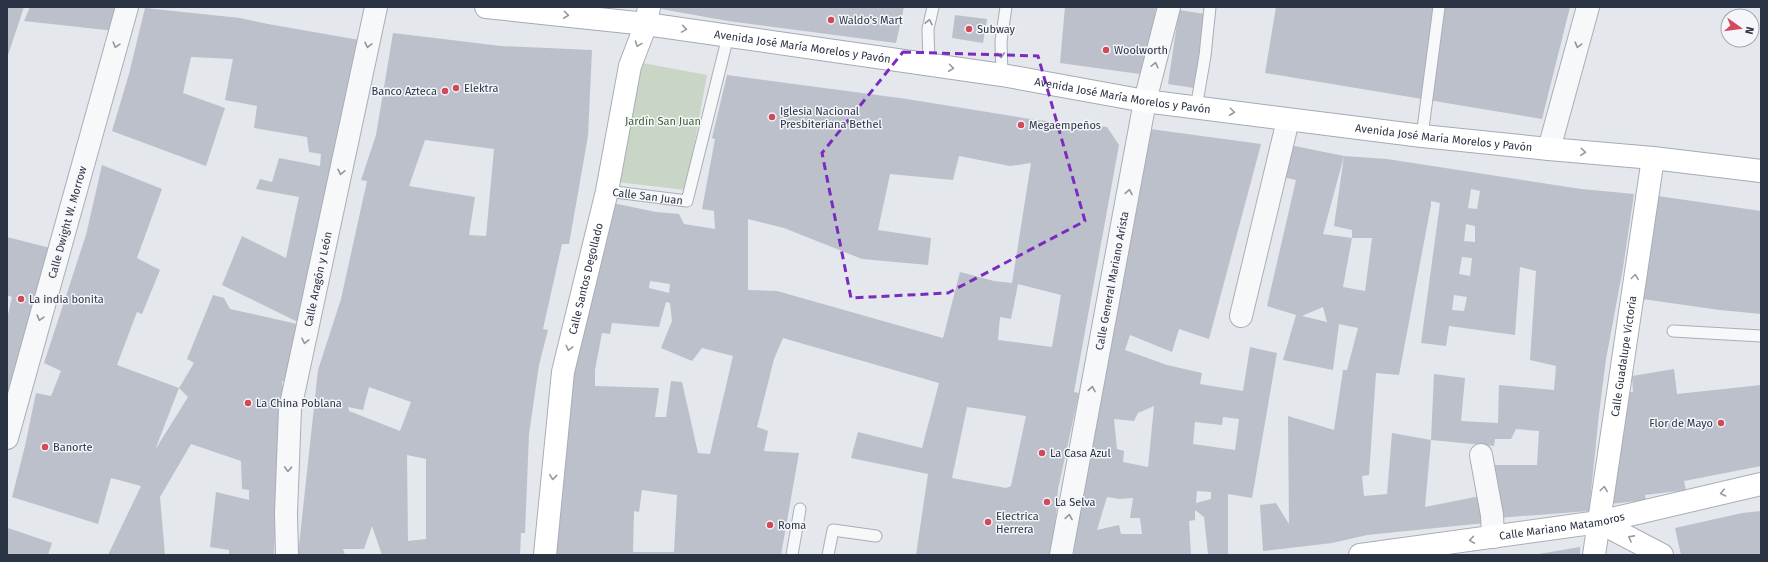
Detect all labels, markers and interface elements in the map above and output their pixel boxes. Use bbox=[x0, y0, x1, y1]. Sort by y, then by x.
north arrow bbox=[1720, 8, 1760, 48]
one-way arrow bbox=[563, 11, 569, 20]
place label: Waldo's Mart bbox=[839, 14, 903, 27]
marker: Waldo's Mart bbox=[826, 15, 836, 25]
one-way arrow bbox=[925, 19, 933, 25]
place label: Subway bbox=[977, 23, 1016, 36]
marker: Subway bbox=[964, 24, 974, 34]
one-way arrow bbox=[681, 25, 687, 33]
text: N bbox=[1742, 25, 1756, 35]
street label: Avenida José María Morelos y Pavón bbox=[713, 27, 892, 65]
one-way arrow bbox=[112, 41, 121, 48]
one-way arrow bbox=[634, 41, 642, 48]
one-way arrow bbox=[1574, 41, 1583, 48]
one-way arrow bbox=[364, 42, 372, 48]
place label: Woolworth bbox=[1114, 44, 1168, 57]
marker: Woolworth bbox=[1101, 45, 1111, 55]
one-way arrow bbox=[997, 52, 1006, 58]
one-way arrow bbox=[1150, 62, 1158, 68]
one-way arrow bbox=[948, 63, 954, 72]
street label: Avenida José María Morelos y Pavón bbox=[1034, 75, 1212, 116]
place label: Elektra bbox=[464, 82, 498, 95]
marker: Elektra bbox=[451, 83, 461, 93]
place label: Banco Azteca bbox=[371, 85, 437, 98]
marker: Banco Azteca bbox=[440, 86, 450, 96]
place label: Iglesia Nacional Presbiteriana Bethel bbox=[780, 105, 882, 131]
one-way arrow bbox=[1229, 107, 1235, 116]
marker: Iglesia Nacional Presbiteriana Bethel bbox=[767, 112, 777, 122]
park label: Jardín San Juan bbox=[625, 115, 701, 128]
place label: Megaempeños bbox=[1029, 119, 1101, 132]
marker: Megaempeños bbox=[1016, 120, 1026, 130]
street label: Avenida José María Morelos y Pavón bbox=[1355, 121, 1533, 154]
one-way arrow bbox=[1580, 148, 1586, 157]
street label: Calle Dwight W. Morrow bbox=[45, 164, 89, 280]
one-way arrow bbox=[337, 169, 345, 175]
street label: Calle San Juan bbox=[612, 185, 684, 207]
one-way arrow bbox=[1124, 189, 1132, 195]
street label: Calle General Mariano Arista bbox=[1093, 210, 1131, 351]
street label: Calle Santos Degollado bbox=[566, 221, 606, 336]
street label: Calle Aragón y León bbox=[301, 230, 334, 328]
one-way arrow bbox=[1630, 274, 1639, 280]
place label: La india bonita bbox=[29, 293, 104, 306]
marker: La india bonita bbox=[16, 294, 26, 304]
street label: Calle Guadalupe Victoria bbox=[1608, 295, 1639, 418]
one-way arrow bbox=[36, 314, 45, 321]
one-way arrow bbox=[301, 337, 309, 344]
one-way arrow bbox=[566, 345, 574, 351]
one-way arrow bbox=[1087, 386, 1096, 392]
place label: La China Poblana bbox=[256, 397, 342, 410]
marker: La China Poblana bbox=[243, 398, 253, 408]
place label: Flor de Mayo bbox=[1649, 417, 1713, 430]
marker: Flor de Mayo bbox=[1716, 418, 1726, 428]
place label: Banorte bbox=[53, 441, 93, 454]
marker: Banorte bbox=[40, 442, 50, 452]
place label: La Casa Azul bbox=[1050, 447, 1111, 460]
marker: La Casa Azul bbox=[1037, 448, 1047, 458]
one-way arrow bbox=[284, 466, 292, 472]
one-way arrow bbox=[548, 474, 557, 480]
one-way arrow bbox=[1599, 486, 1608, 492]
one-way arrow bbox=[1720, 489, 1726, 497]
place label: La Selva bbox=[1055, 496, 1096, 509]
marker: La Selva bbox=[1042, 497, 1052, 507]
place label: Electrica Herrera bbox=[996, 510, 1039, 536]
street label: Calle Mariano Matamoros bbox=[1498, 510, 1626, 542]
one-way arrow bbox=[1064, 514, 1072, 520]
marker: Electrica Herrera bbox=[983, 517, 993, 527]
place label: Roma bbox=[778, 519, 806, 532]
marker: Roma bbox=[765, 520, 775, 530]
one-way arrow bbox=[1468, 535, 1475, 544]
one-way arrow bbox=[1627, 536, 1635, 543]

